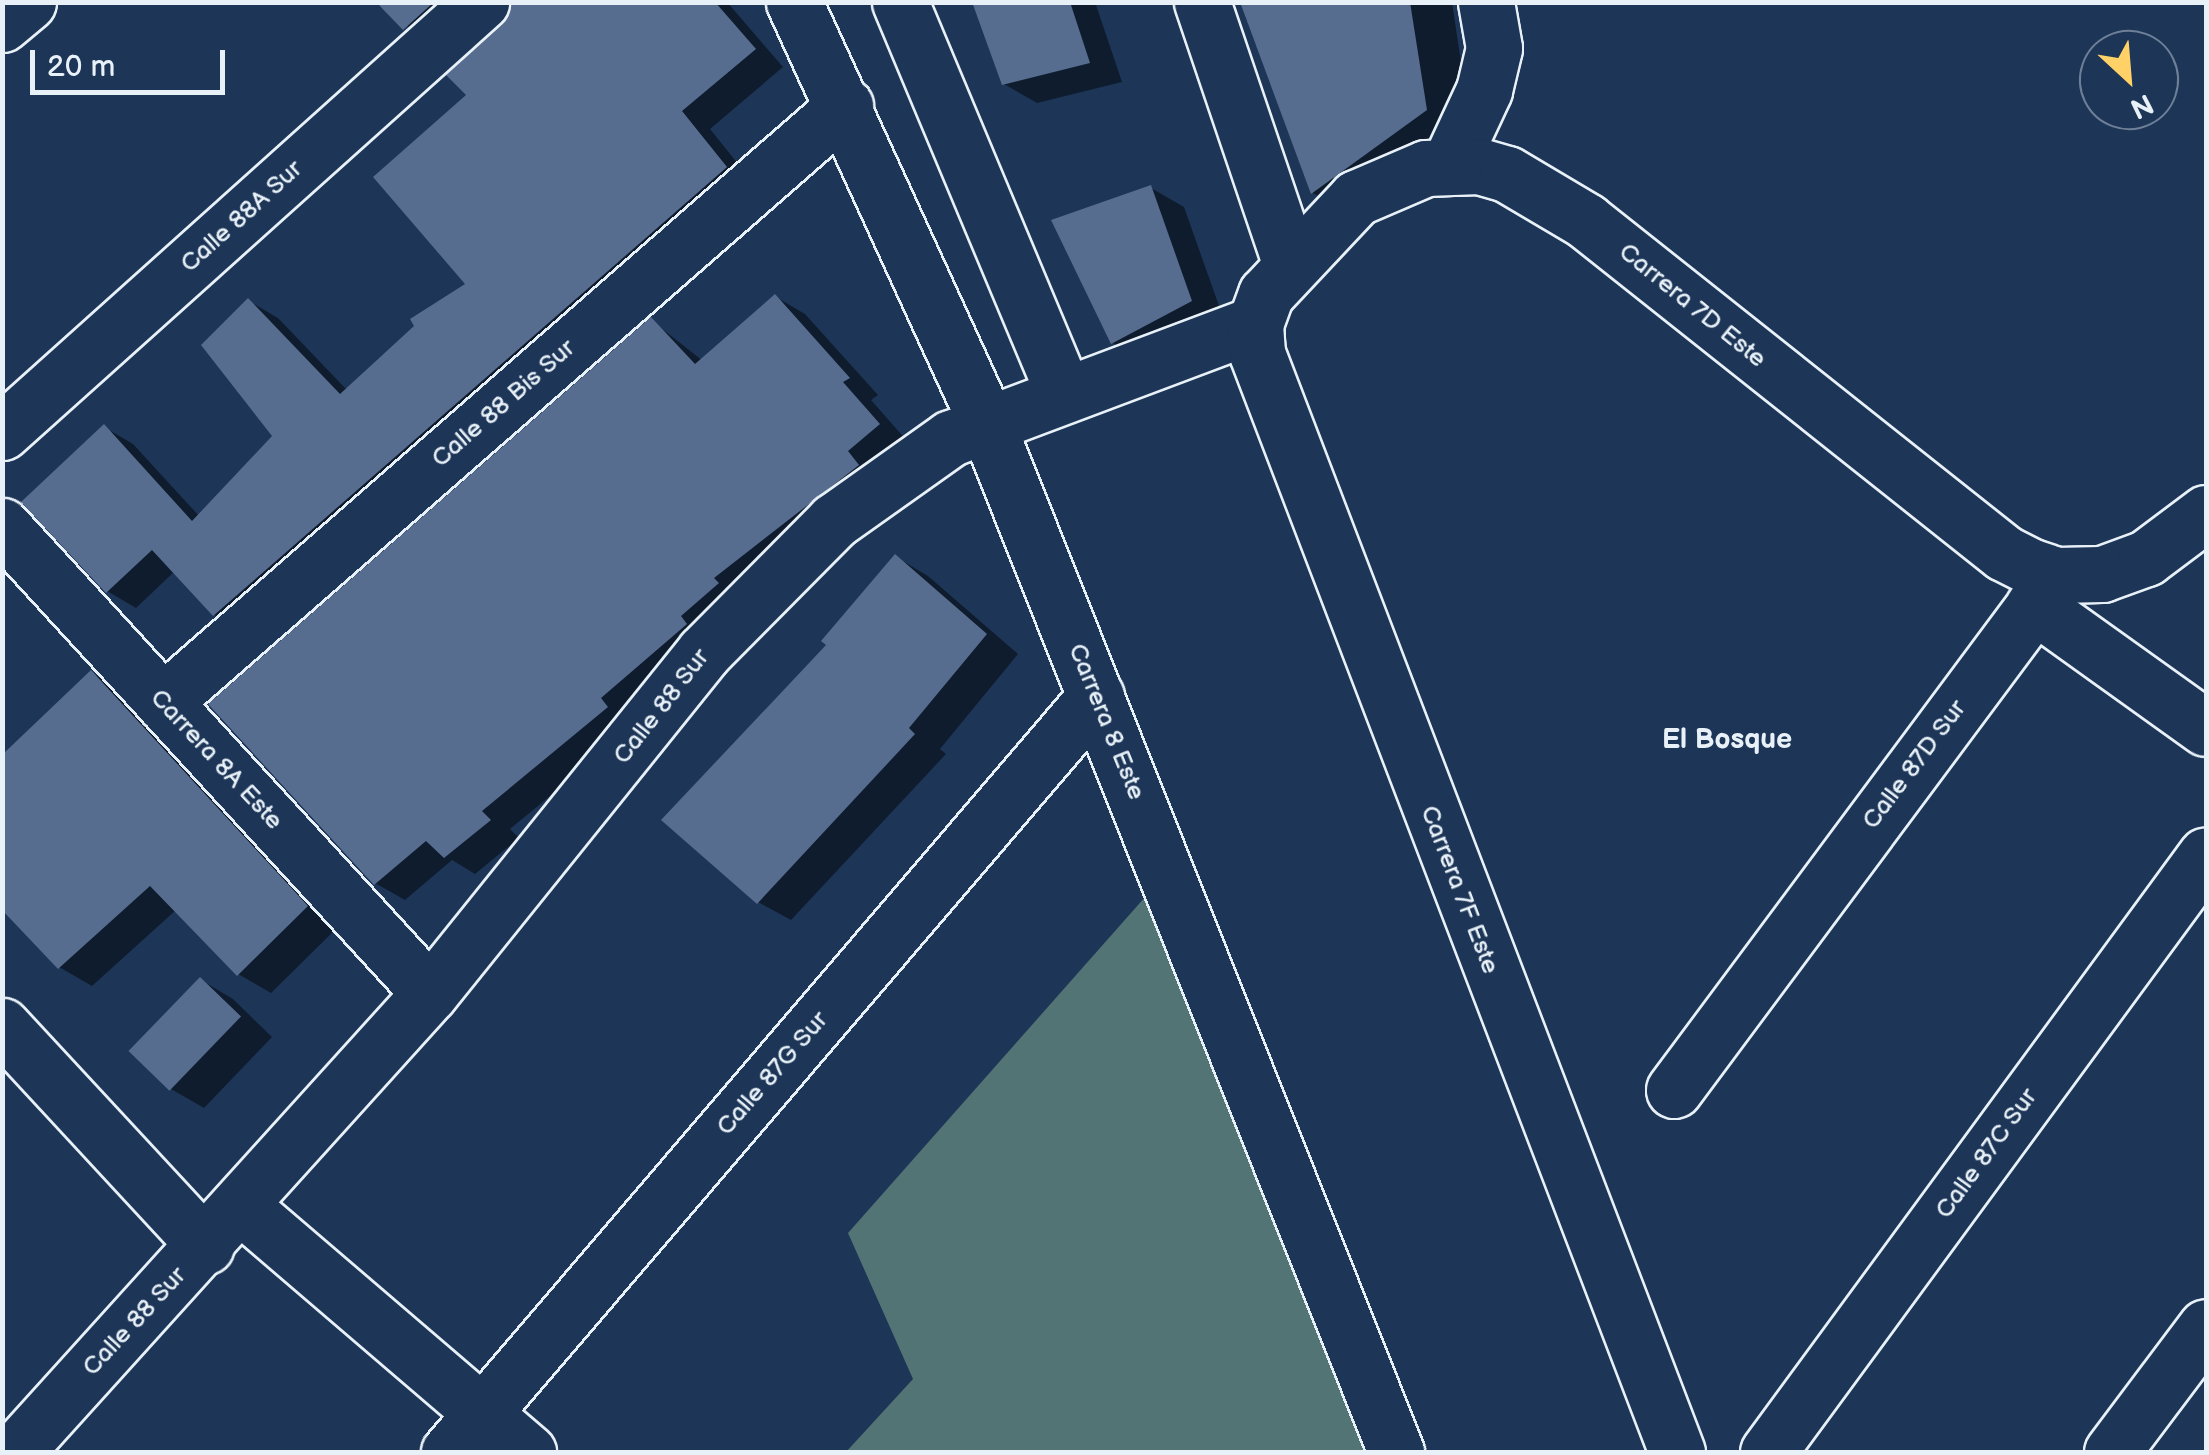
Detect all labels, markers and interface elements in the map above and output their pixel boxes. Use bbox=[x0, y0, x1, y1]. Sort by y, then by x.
scale bar bbox=[35, 30, 230, 92]
north arrow bbox=[2079, 30, 2179, 130]
text: 20 m bbox=[47, 49, 115, 85]
text: N bbox=[2125, 86, 2158, 125]
street label: Calle 88A Sur bbox=[175, 154, 309, 280]
street label: Carrera 7D Este bbox=[1612, 237, 1772, 375]
street label: Calle 88 Bis Sur bbox=[426, 333, 582, 475]
street label: Carrera 8 Este bbox=[1061, 640, 1151, 804]
street label: Calle 88 Sur bbox=[608, 643, 716, 771]
street label: Carrera 8A Este bbox=[143, 684, 289, 836]
street label: Calle 87D Sur bbox=[1857, 694, 1973, 836]
district label: El Bosque bbox=[1662, 723, 1792, 757]
street label: Carrera 7F Este bbox=[1413, 801, 1505, 979]
street label: Calle 87G Sur bbox=[711, 1006, 835, 1142]
street label: Calle 87C Sur bbox=[1930, 1083, 2044, 1225]
street label: Calle 88 Sur bbox=[77, 1261, 193, 1383]

